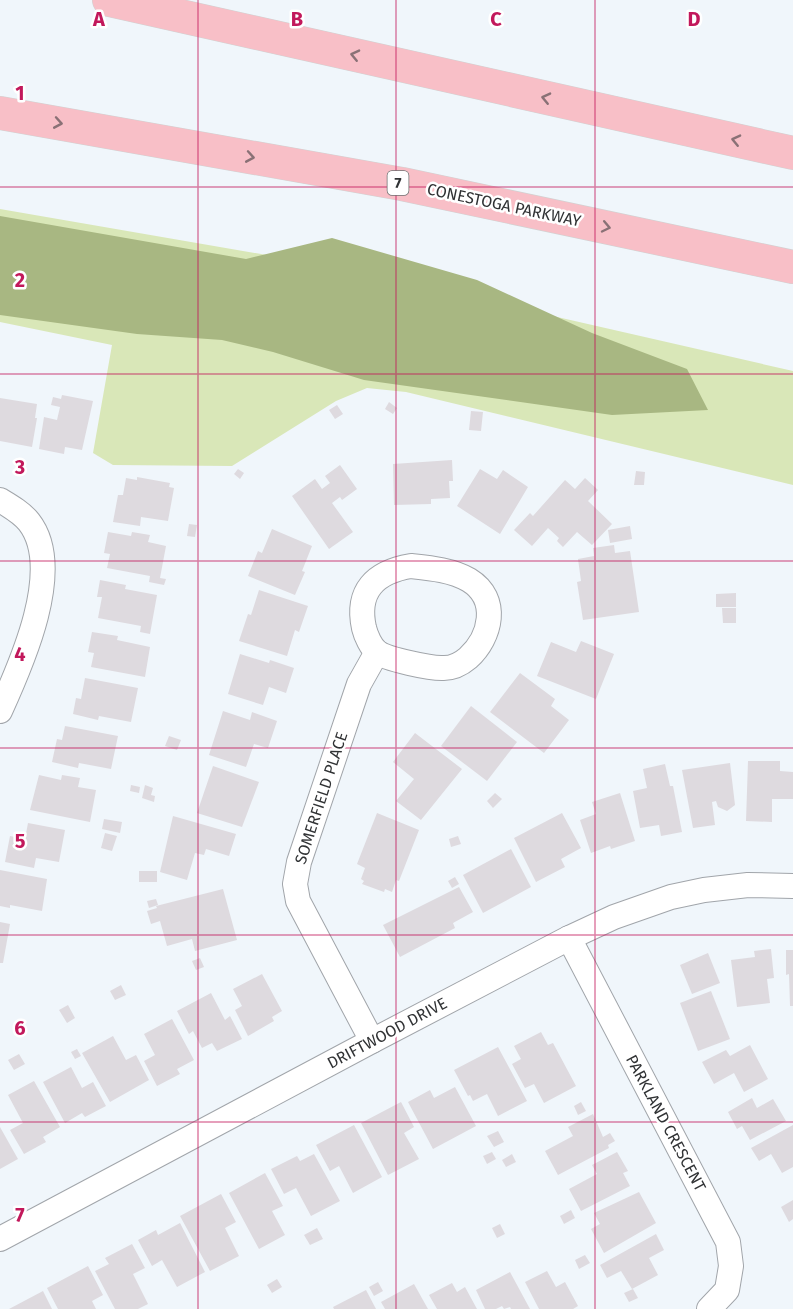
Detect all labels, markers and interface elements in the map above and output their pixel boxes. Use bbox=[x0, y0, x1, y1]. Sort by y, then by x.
text: A bbox=[92, 7, 106, 31]
text: B bbox=[291, 7, 303, 31]
text: C bbox=[490, 7, 502, 31]
text: D bbox=[687, 7, 701, 31]
one-way arrow bbox=[351, 49, 361, 62]
text: 1 bbox=[15, 81, 25, 105]
one-way arrow bbox=[541, 92, 551, 105]
one-way arrow bbox=[53, 117, 62, 129]
one-way arrow bbox=[731, 134, 741, 147]
one-way arrow bbox=[244, 150, 254, 163]
road number: 7 bbox=[388, 171, 408, 195]
street label: CONESTOGA PARKWAY bbox=[425, 179, 583, 231]
one-way arrow bbox=[601, 220, 611, 233]
text: 2 bbox=[15, 268, 25, 292]
text: 3 bbox=[14, 455, 25, 479]
text: 4 bbox=[14, 642, 26, 666]
street label: SOMERFIELD PLACE bbox=[291, 730, 351, 866]
text: 5 bbox=[15, 829, 26, 853]
street label: DRIFTWOOD DRIVE bbox=[324, 993, 450, 1073]
text: 6 bbox=[14, 1016, 26, 1040]
street label: PARKLAND CRESCENT bbox=[622, 1052, 710, 1195]
text: 7 bbox=[15, 1203, 25, 1227]

